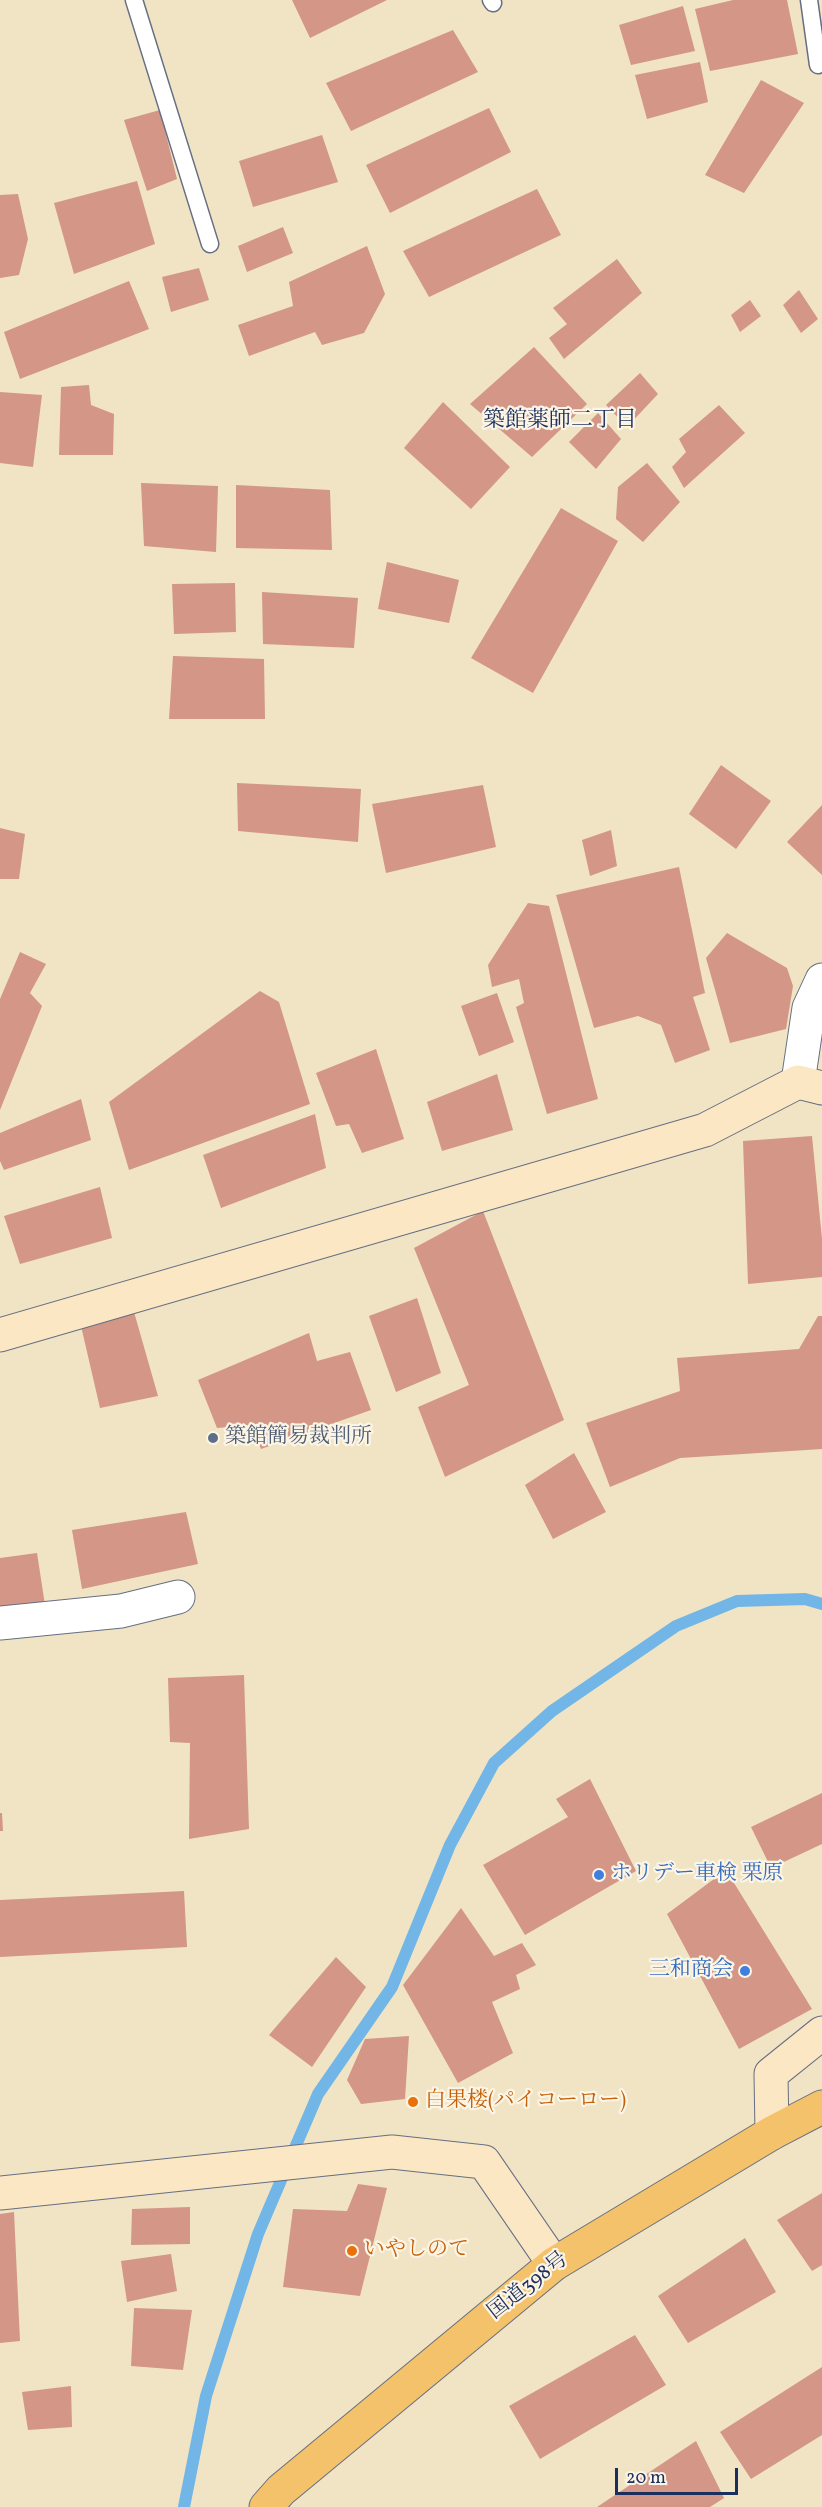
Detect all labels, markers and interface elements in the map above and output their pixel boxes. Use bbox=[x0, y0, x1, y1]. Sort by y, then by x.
district label: 築館薬師二丁目 bbox=[483, 409, 637, 435]
place label: 築館簡易裁判所 bbox=[225, 1425, 372, 1451]
marker: 築館簡易裁判所 bbox=[206, 1431, 220, 1445]
place label: ホリデー車検 栗原 bbox=[611, 1862, 783, 1888]
marker: ホリデー車検 栗原 bbox=[592, 1868, 606, 1882]
place label: 三和商会 bbox=[649, 1958, 733, 1984]
marker: 三和商会 bbox=[738, 1964, 752, 1978]
place label: 白果楼(パイコーロー) bbox=[425, 2089, 626, 2115]
marker: 白果楼(パイコーロー) bbox=[406, 2095, 420, 2109]
place label: いやしのて bbox=[364, 2238, 469, 2264]
marker: いやしのて bbox=[345, 2244, 359, 2258]
street label: 国道398号 bbox=[484, 2248, 574, 2326]
scale bar bbox=[618, 2456, 741, 2494]
text: 20 m bbox=[626, 2466, 666, 2491]

